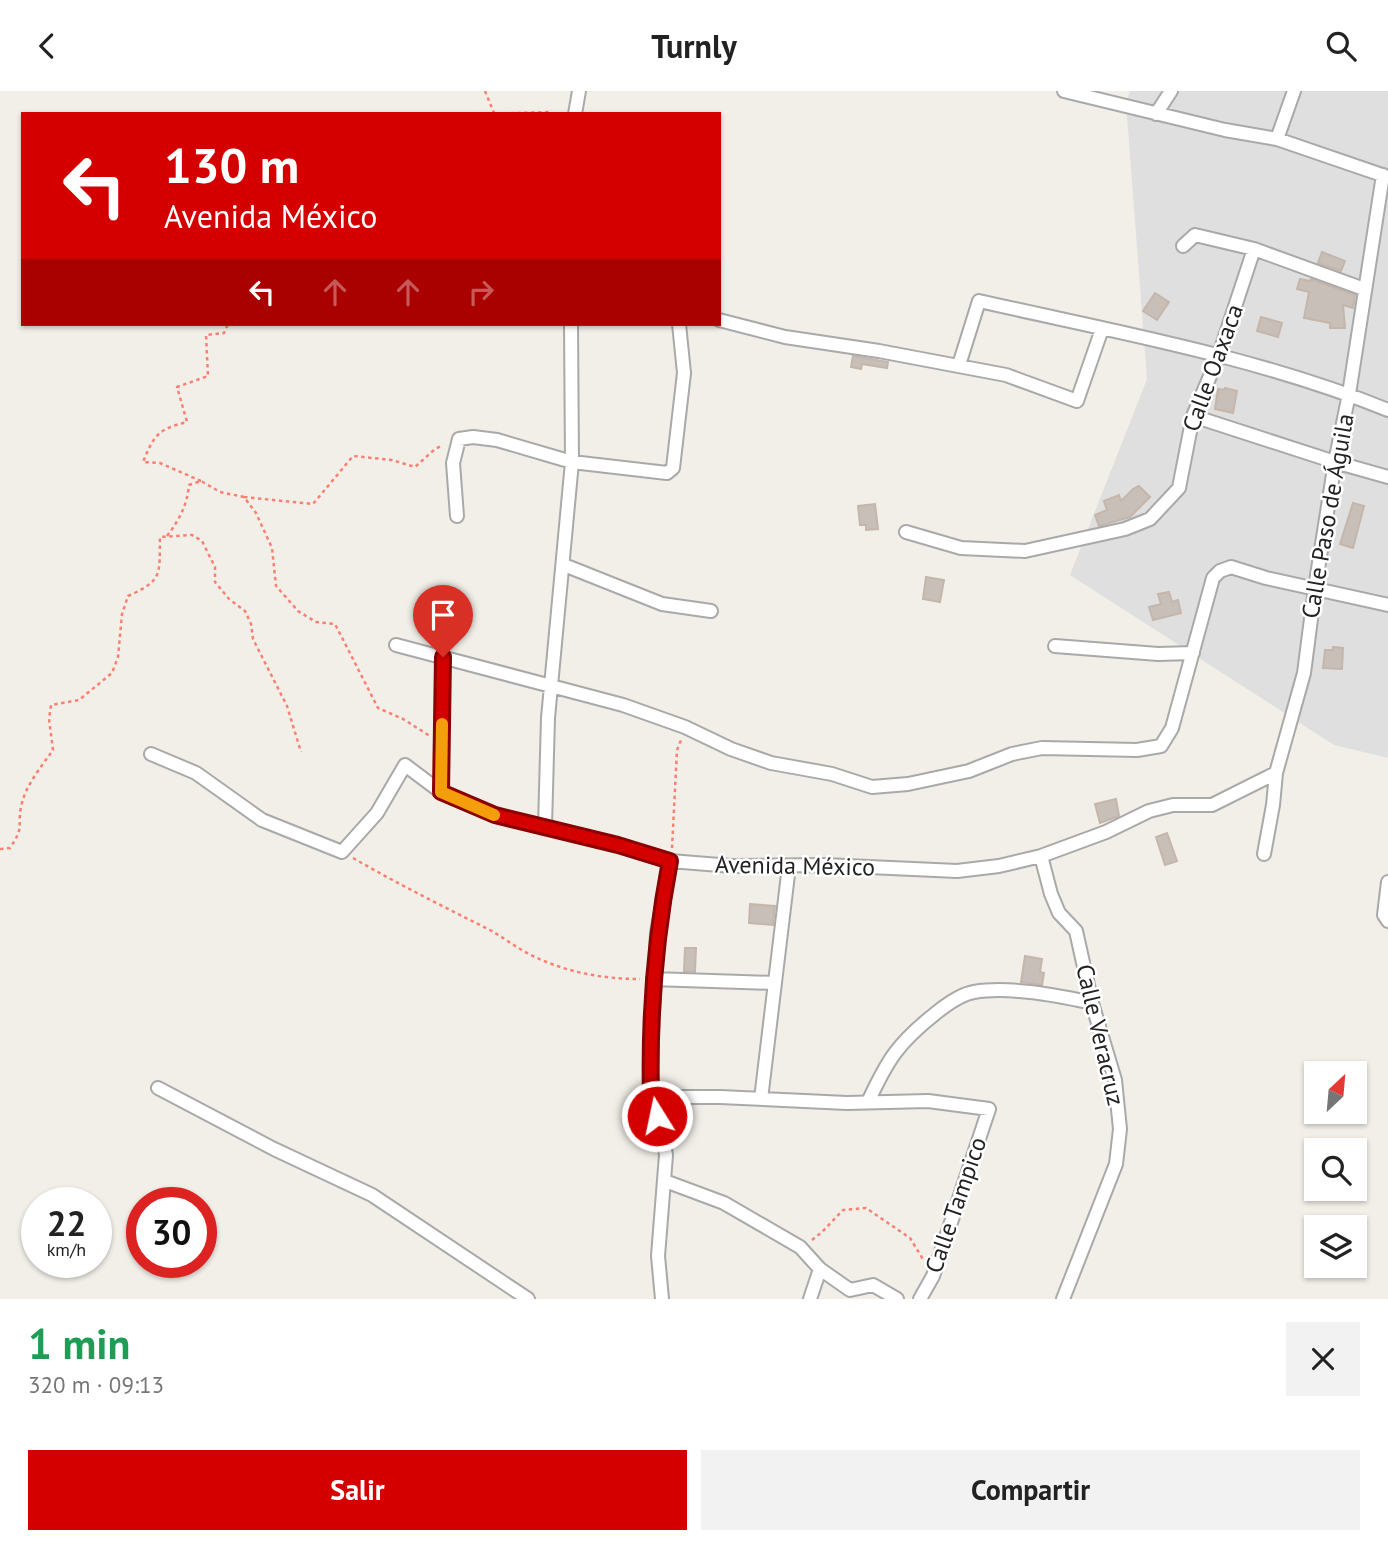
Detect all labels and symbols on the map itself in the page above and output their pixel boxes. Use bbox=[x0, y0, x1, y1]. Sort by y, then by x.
street label: Calle Oaxaca bbox=[1175, 300, 1250, 436]
street label: Calle Paso de Águila bbox=[1294, 411, 1361, 621]
pin bbox=[413, 585, 473, 657]
street label: Avenida México bbox=[715, 849, 875, 882]
street label: Calle Veracruz bbox=[1069, 961, 1132, 1109]
north arrow bbox=[1304, 1061, 1367, 1123]
position arrow bbox=[620, 1079, 694, 1153]
street label: Calle Tampico bbox=[918, 1133, 993, 1277]
speed limit sign: 30 bbox=[126, 1187, 217, 1278]

